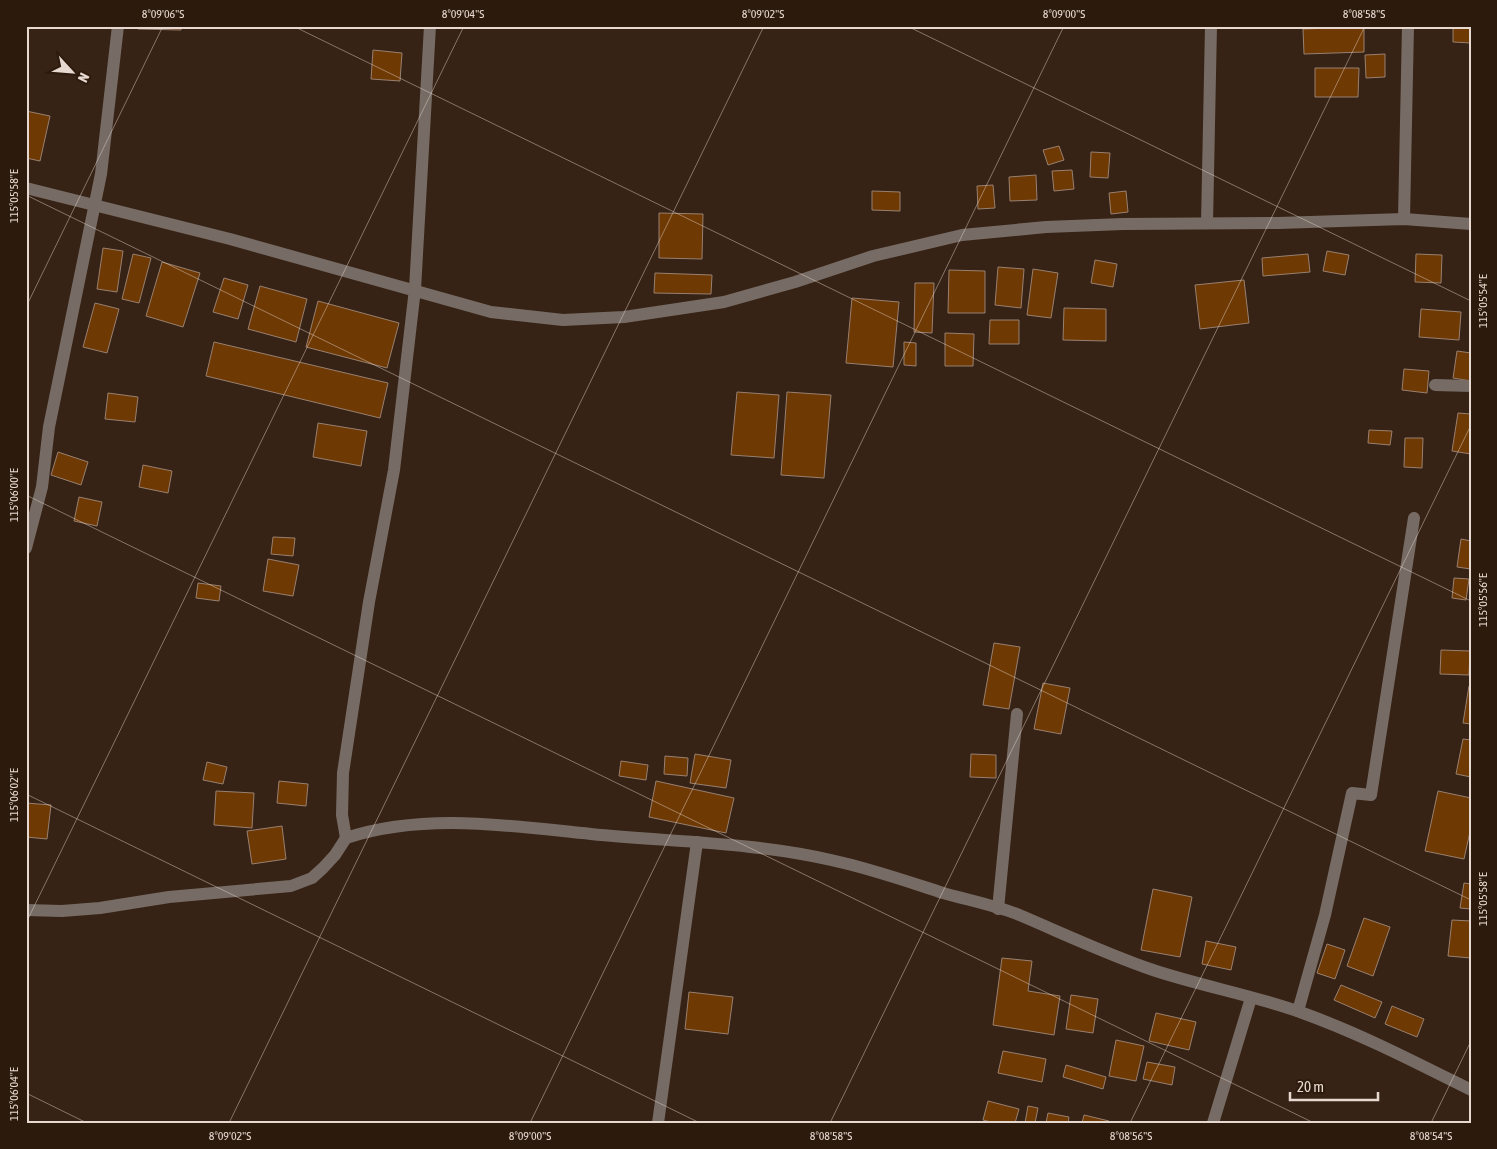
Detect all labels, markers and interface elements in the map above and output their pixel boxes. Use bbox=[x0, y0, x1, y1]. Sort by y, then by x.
text: 8°09'06"S bbox=[142, 7, 184, 21]
text: 8°09'04"S bbox=[442, 7, 484, 21]
text: 8°09'02"S bbox=[742, 7, 784, 21]
text: 8°09'00"S bbox=[1043, 7, 1085, 21]
text: 8°08'58"S bbox=[1343, 7, 1385, 21]
north arrow bbox=[48, 48, 98, 98]
text: N bbox=[75, 70, 93, 85]
text: 115°05'58"E bbox=[7, 169, 21, 223]
text: 115°05'54"E bbox=[1476, 274, 1490, 328]
text: 115°06'00"E bbox=[7, 468, 21, 522]
text: 115°05'56"E bbox=[1476, 573, 1490, 627]
text: 115°06'02"E bbox=[7, 768, 21, 822]
text: 115°05'58"E bbox=[1476, 872, 1490, 926]
text: 115°06'04"E bbox=[7, 1067, 21, 1121]
scale bar bbox=[1290, 1069, 1377, 1101]
text: 20 m bbox=[1297, 1078, 1324, 1095]
text: 8°09'02"S bbox=[209, 1129, 251, 1143]
text: 8°09'00"S bbox=[509, 1129, 551, 1143]
text: 8°08'58"S bbox=[810, 1129, 852, 1143]
text: 8°08'56"S bbox=[1110, 1129, 1152, 1143]
text: 8°08'54"S bbox=[1410, 1129, 1452, 1143]

